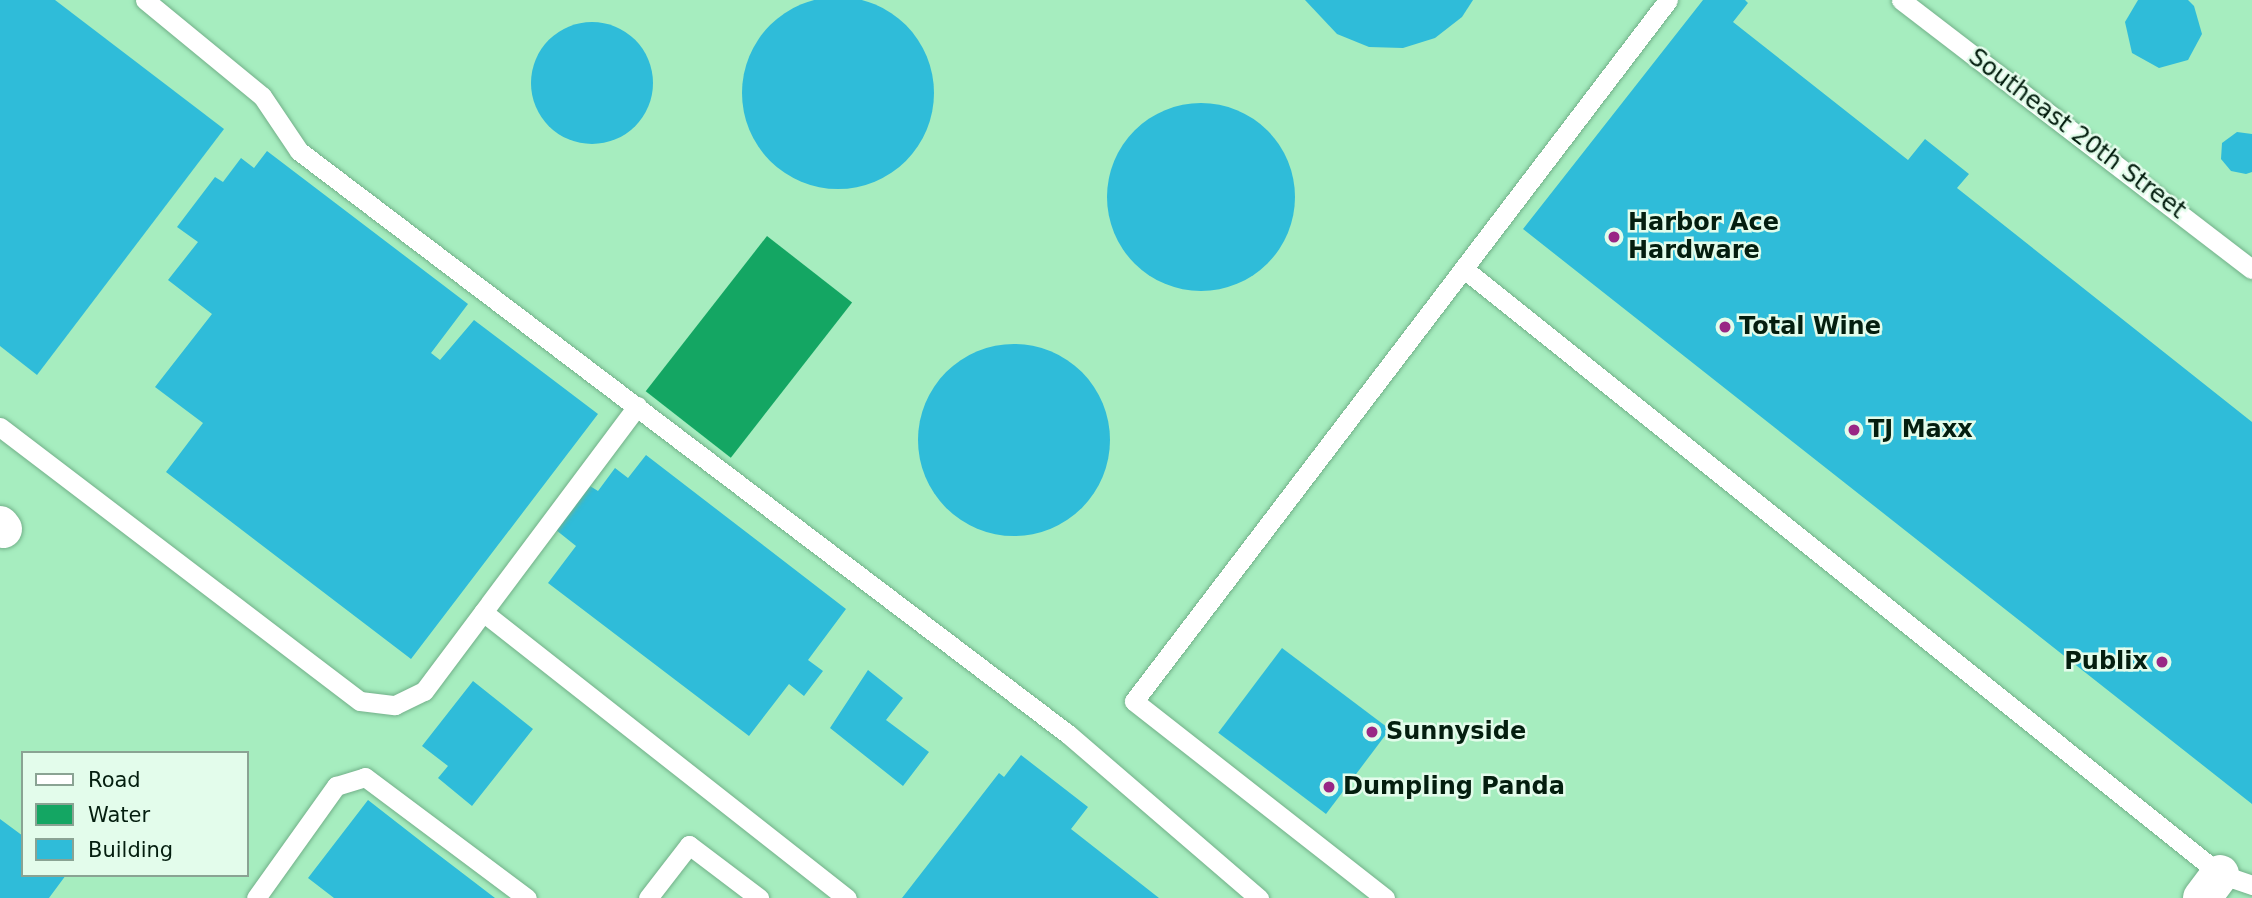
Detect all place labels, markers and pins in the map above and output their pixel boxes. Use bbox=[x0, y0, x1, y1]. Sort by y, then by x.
place label: Harbor Ace Hardware bbox=[1628, 209, 1779, 265]
marker: Harbor Ace Hardware bbox=[1606, 229, 1622, 245]
place label: Total Wine bbox=[1739, 313, 1881, 341]
marker: Total Wine bbox=[1717, 319, 1733, 335]
place label: TJ Maxx bbox=[1868, 416, 1973, 444]
marker: TJ Maxx bbox=[1846, 422, 1862, 438]
place label: Publix bbox=[2064, 648, 2148, 676]
marker: Publix bbox=[2154, 654, 2170, 670]
place label: Sunnyside bbox=[1386, 718, 1526, 746]
marker: Sunnyside bbox=[1364, 724, 1380, 740]
place label: Dumpling Panda bbox=[1343, 773, 1565, 801]
marker: Dumpling Panda bbox=[1321, 779, 1337, 795]

